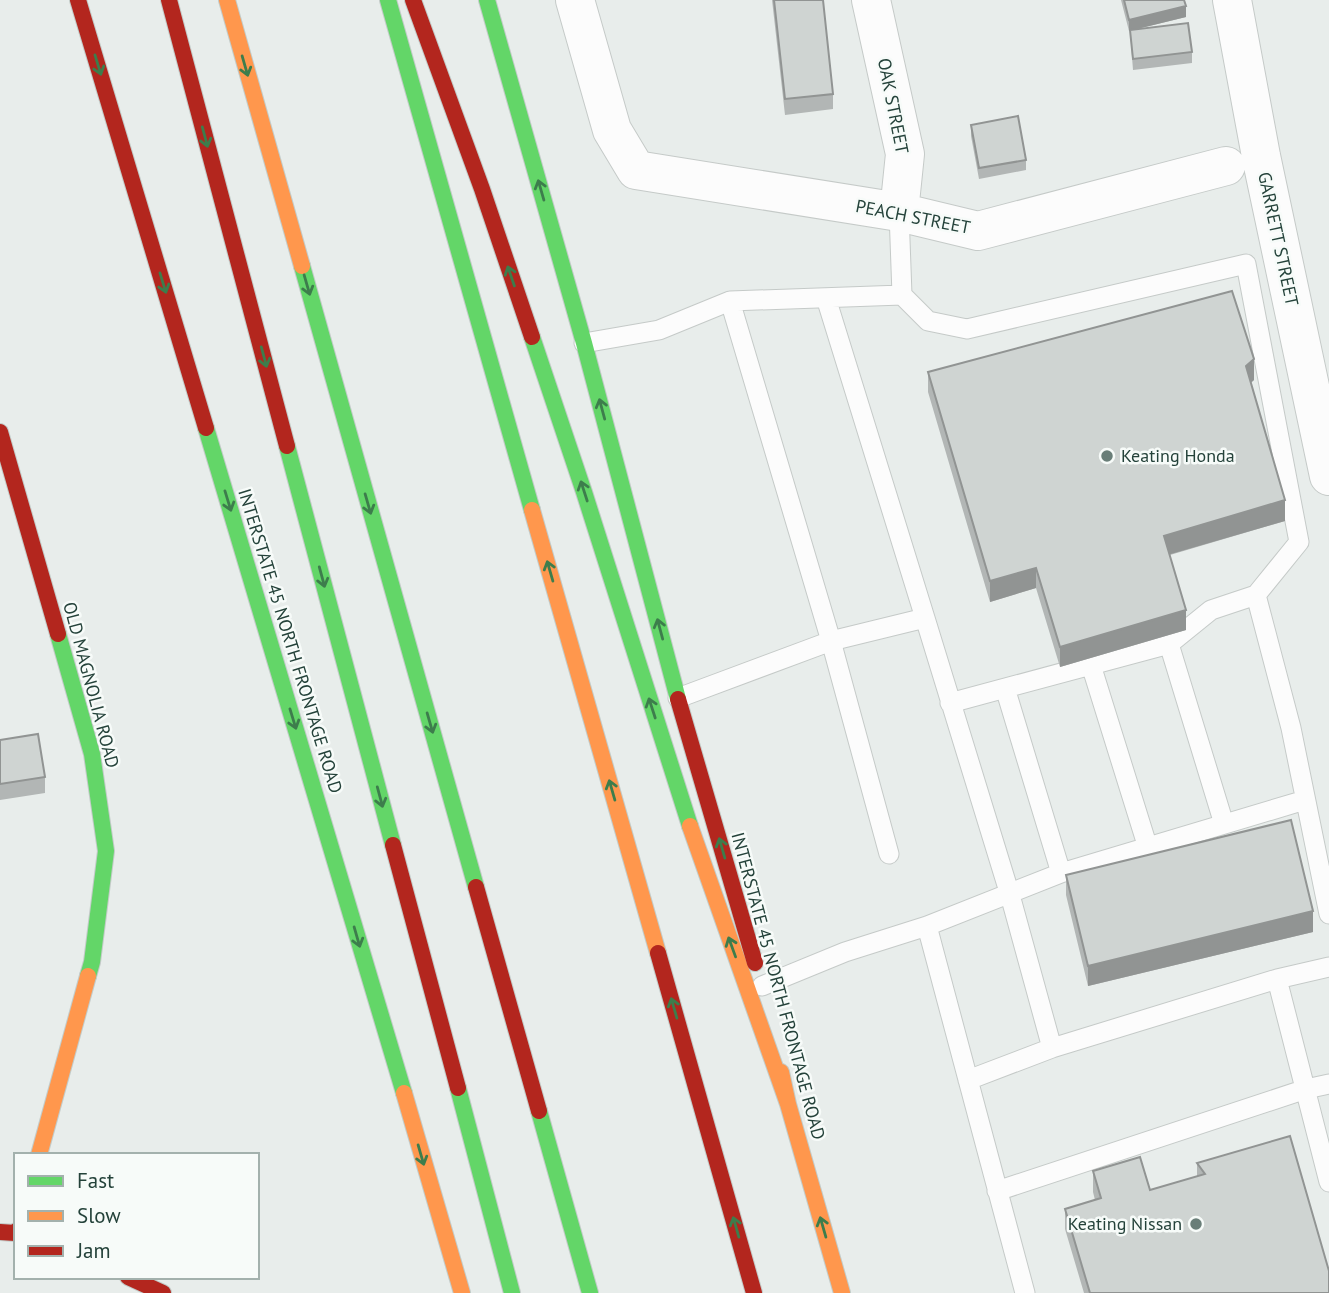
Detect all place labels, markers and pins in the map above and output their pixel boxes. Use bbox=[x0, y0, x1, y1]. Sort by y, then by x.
place label: Keating Honda bbox=[1121, 444, 1235, 467]
marker: Keating Honda bbox=[1099, 448, 1115, 464]
place label: Keating Nissan bbox=[1068, 1212, 1182, 1235]
marker: Keating Nissan bbox=[1188, 1216, 1204, 1232]

